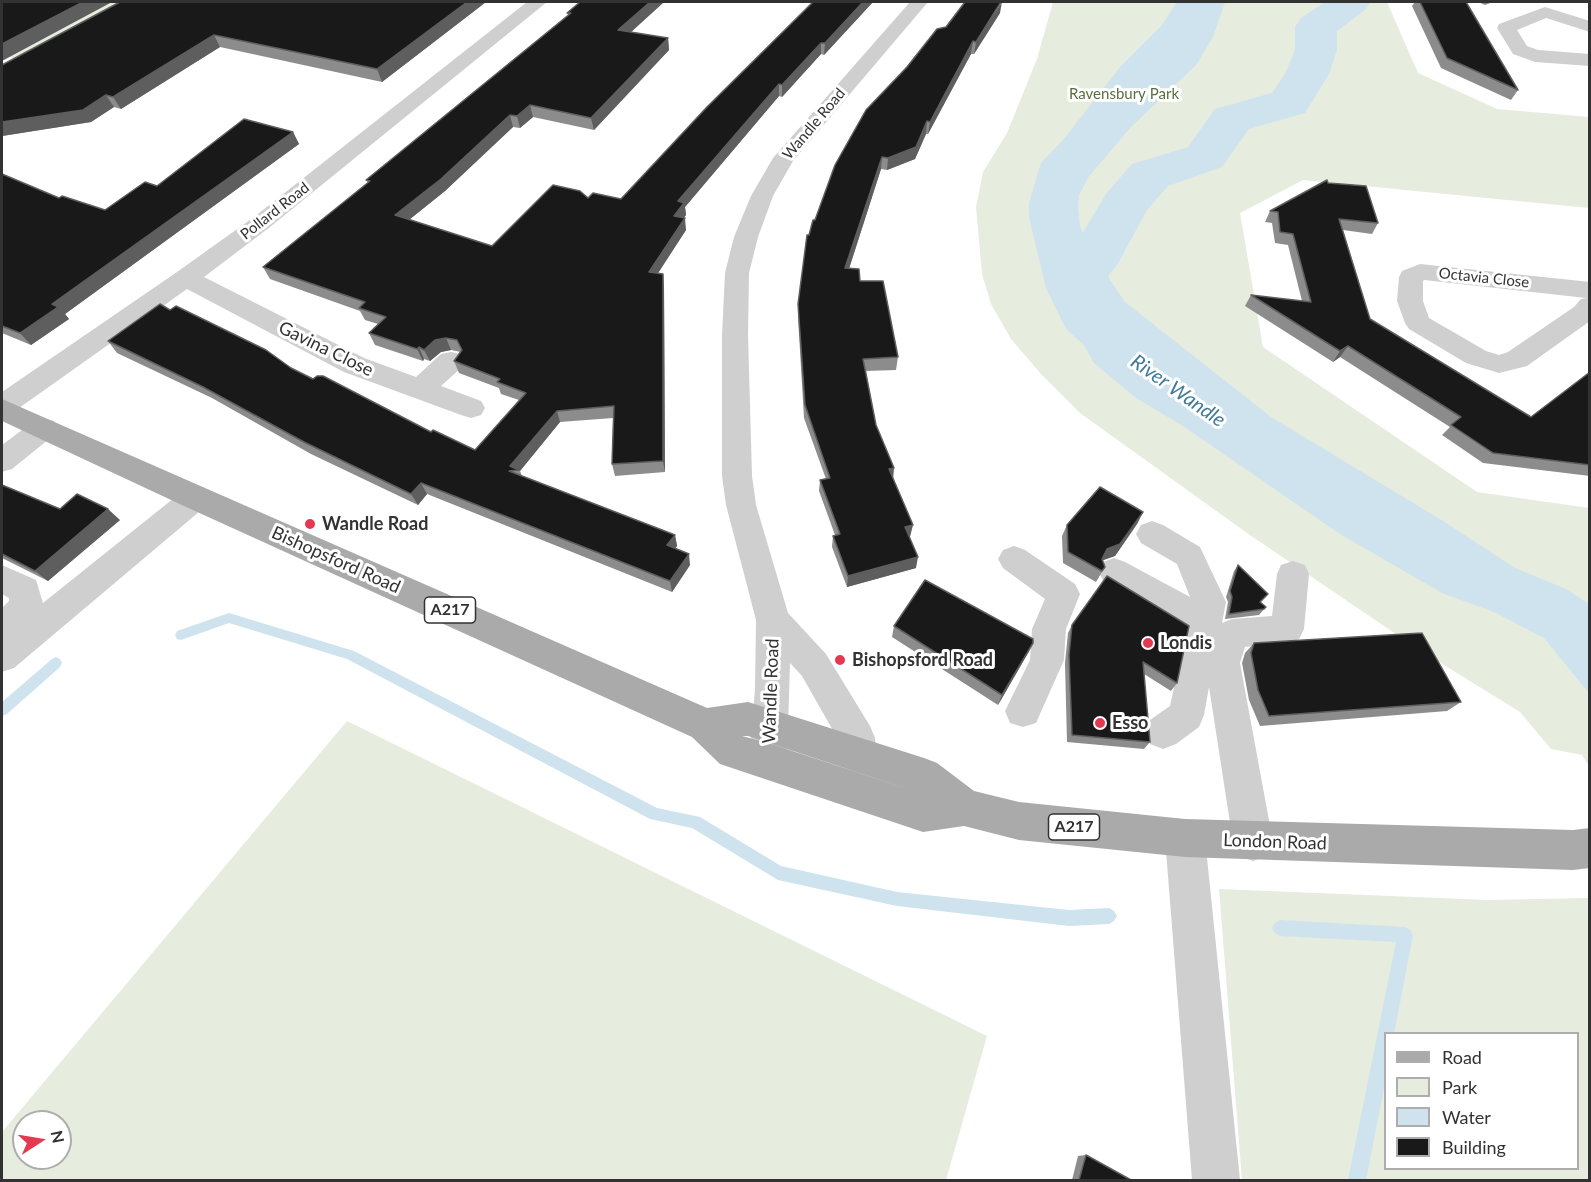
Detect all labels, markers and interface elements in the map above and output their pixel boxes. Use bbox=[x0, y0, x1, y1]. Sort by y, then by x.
street label: Wandle Road bbox=[779, 85, 849, 163]
park label: Ravensbury Park bbox=[1069, 85, 1179, 103]
street label: Pollard Road bbox=[237, 179, 313, 243]
street label: Octavia Close bbox=[1438, 264, 1530, 292]
street label: Gavina Close bbox=[275, 317, 377, 381]
water label: River Wandle bbox=[1126, 350, 1230, 432]
place label: Wandle Road bbox=[322, 513, 428, 535]
marker: Wandle Road bbox=[303, 517, 317, 531]
street label: Bishopsford Road bbox=[268, 522, 404, 598]
road number: A217 bbox=[424, 597, 476, 623]
place label: Londis bbox=[1160, 632, 1212, 654]
marker: Londis bbox=[1141, 636, 1155, 650]
street label: Wandle Road bbox=[758, 638, 784, 744]
place label: Bishopsford Road bbox=[852, 649, 993, 671]
marker: Bishopsford Road bbox=[833, 653, 847, 667]
place label: Esso bbox=[1112, 712, 1148, 734]
marker: Esso bbox=[1093, 716, 1107, 730]
road number: A217 bbox=[1048, 814, 1100, 840]
street label: London Road bbox=[1223, 829, 1327, 855]
legend bbox=[1384, 1032, 1579, 1170]
text: Road bbox=[1442, 1046, 1482, 1068]
text: Park bbox=[1442, 1076, 1477, 1098]
text: Water bbox=[1442, 1106, 1491, 1128]
north arrow bbox=[12, 1110, 72, 1170]
text: N bbox=[48, 1129, 69, 1145]
text: Building bbox=[1442, 1136, 1506, 1158]

